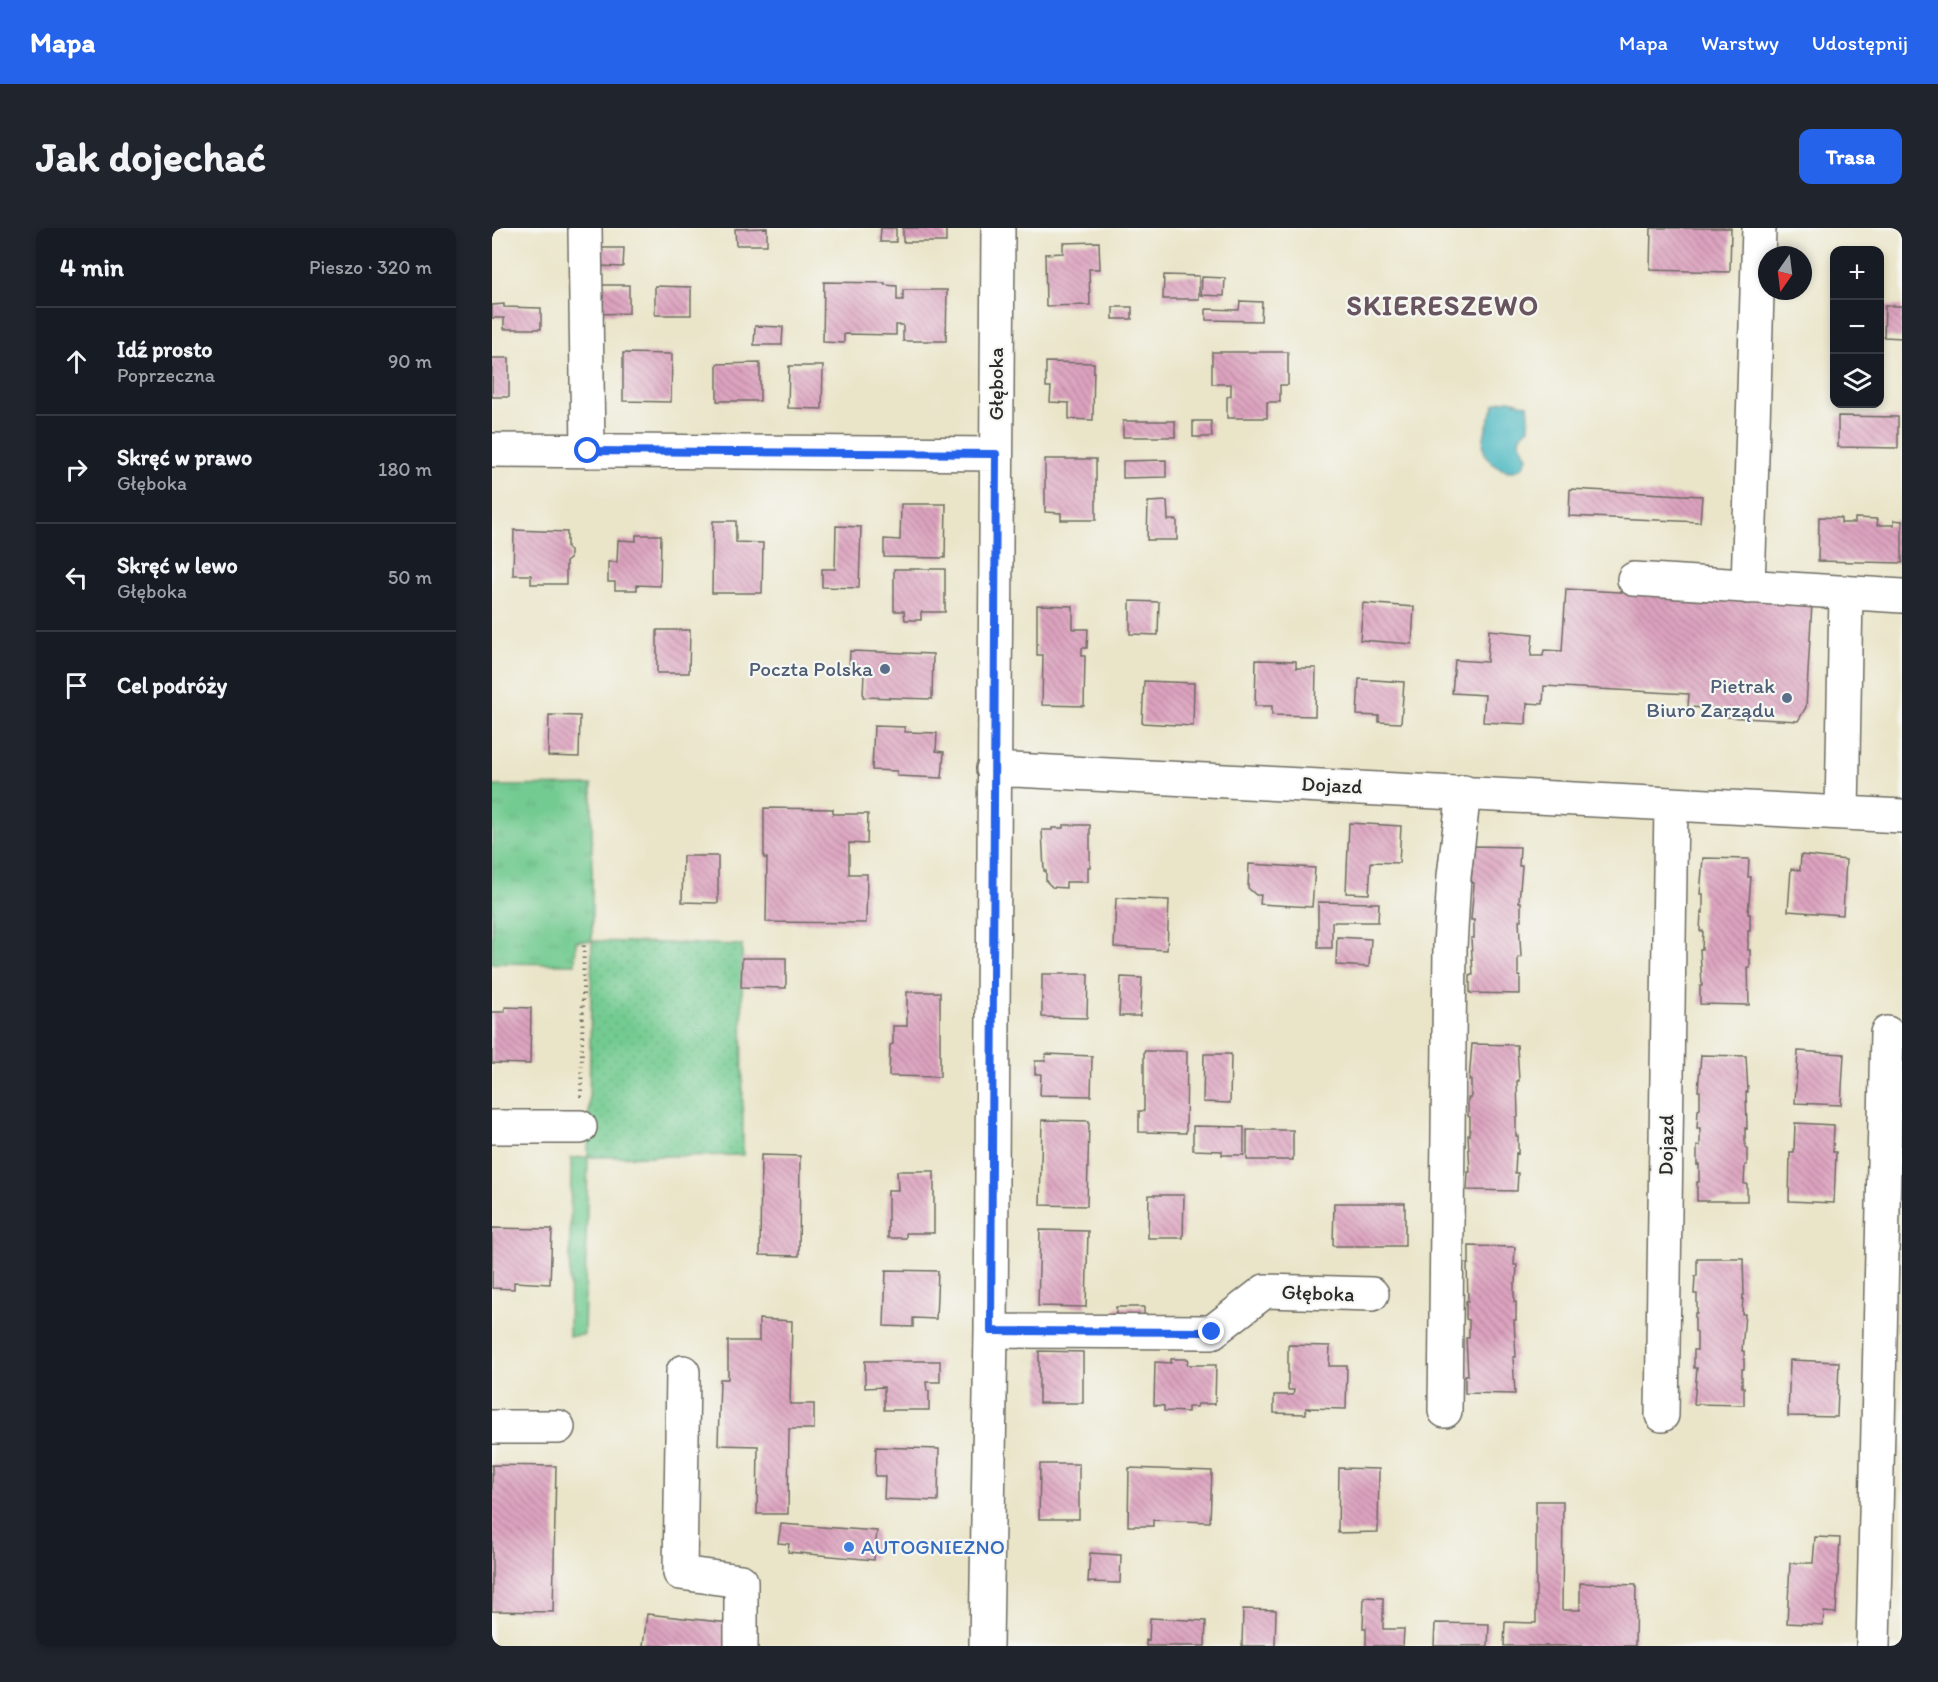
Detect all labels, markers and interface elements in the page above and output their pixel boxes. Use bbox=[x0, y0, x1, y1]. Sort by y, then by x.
text: Mapa bbox=[30, 25, 95, 59]
text: Mapa bbox=[1619, 30, 1668, 55]
text: Warstwy bbox=[1701, 30, 1779, 55]
text: Udostępnij bbox=[1812, 30, 1908, 55]
button: Trasa bbox=[1799, 129, 1902, 184]
text: Jak dojechać bbox=[36, 131, 266, 182]
north arrow bbox=[1758, 246, 1812, 300]
map controls bbox=[1830, 246, 1884, 408]
button: + bbox=[1830, 246, 1884, 300]
text: 4 min bbox=[60, 251, 124, 283]
text: Pieszo · 320 m bbox=[309, 255, 432, 279]
district label: SKIERESZEWO bbox=[1346, 289, 1540, 322]
button: − bbox=[1830, 300, 1884, 354]
text: Idź prosto bbox=[117, 336, 213, 363]
icon: ahead bbox=[60, 345, 93, 378]
street label: Głęboka bbox=[983, 347, 1008, 421]
text: 90 m bbox=[388, 349, 432, 373]
button: layers bbox=[1830, 354, 1884, 408]
text: Poprzeczna bbox=[117, 363, 215, 387]
route start bbox=[574, 437, 600, 463]
text: Skręć w prawo bbox=[117, 444, 252, 471]
icon: right bbox=[60, 453, 93, 486]
text: 180 m bbox=[378, 457, 432, 481]
text: Głęboka bbox=[117, 471, 187, 495]
text: Skręć w lewo bbox=[117, 552, 238, 579]
icon: left bbox=[60, 561, 93, 594]
text: 50 m bbox=[388, 565, 432, 589]
text: Głęboka bbox=[117, 579, 187, 603]
place label: Poczta Polska bbox=[749, 656, 873, 681]
marker: Poczta Polska bbox=[878, 662, 892, 676]
icon: arrive bbox=[60, 669, 93, 702]
text: Cel podróży bbox=[117, 672, 227, 699]
place label: Pietrak Biuro Zarządu bbox=[1646, 673, 1775, 722]
marker: Pietrak Biuro Zarządu bbox=[1780, 691, 1794, 705]
street label: Dojazd bbox=[1301, 770, 1364, 799]
street label: Dojazd bbox=[1652, 1114, 1679, 1176]
street label: Głęboka bbox=[1281, 1279, 1355, 1306]
route end bbox=[1198, 1318, 1224, 1344]
place label: AUTOGNIEZNO bbox=[861, 1534, 1005, 1559]
marker: AUTOGNIEZNO bbox=[842, 1540, 856, 1554]

